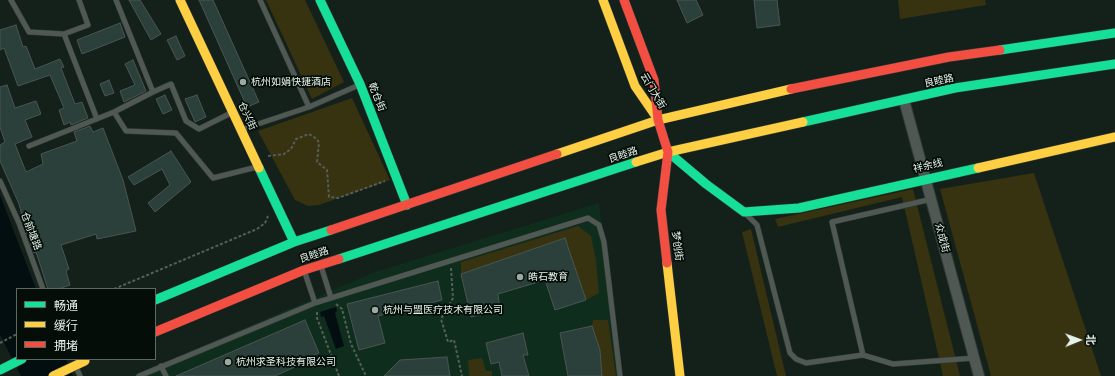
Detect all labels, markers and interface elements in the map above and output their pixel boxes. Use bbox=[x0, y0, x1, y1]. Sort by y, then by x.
street label: 云门大街 bbox=[638, 71, 668, 111]
street label: 良睦路 bbox=[923, 72, 955, 90]
place label: 杭州如娟快捷酒店 bbox=[251, 76, 331, 88]
marker: 杭州如娟快捷酒店 bbox=[238, 77, 248, 87]
street label: 乾仓街 bbox=[366, 81, 388, 113]
street label: 仓兴街 bbox=[235, 100, 259, 132]
street label: 良睦路 bbox=[607, 145, 639, 165]
street label: 祥余线 bbox=[912, 157, 944, 175]
street label: 仓前塘路 bbox=[18, 210, 44, 252]
street label: 众成街 bbox=[932, 222, 952, 254]
street label: 梦创街 bbox=[669, 230, 685, 262]
street label: 良睦路 bbox=[298, 245, 330, 265]
place label: 皓石教育 bbox=[528, 271, 568, 283]
marker: 皓石教育 bbox=[515, 272, 525, 282]
legend bbox=[16, 288, 156, 360]
text: 畅通 bbox=[54, 298, 78, 313]
place label: 杭州与盟医疗技术有限公司 bbox=[383, 304, 503, 316]
marker: 杭州与盟医疗技术有限公司 bbox=[370, 305, 380, 315]
text: 缓行 bbox=[54, 318, 78, 333]
north arrow bbox=[1059, 320, 1099, 360]
text: 北 bbox=[1084, 334, 1098, 345]
text: 拥堵 bbox=[54, 338, 78, 353]
place label: 杭州求圣科技有限公司 bbox=[236, 356, 336, 368]
marker: 杭州求圣科技有限公司 bbox=[223, 357, 233, 367]

